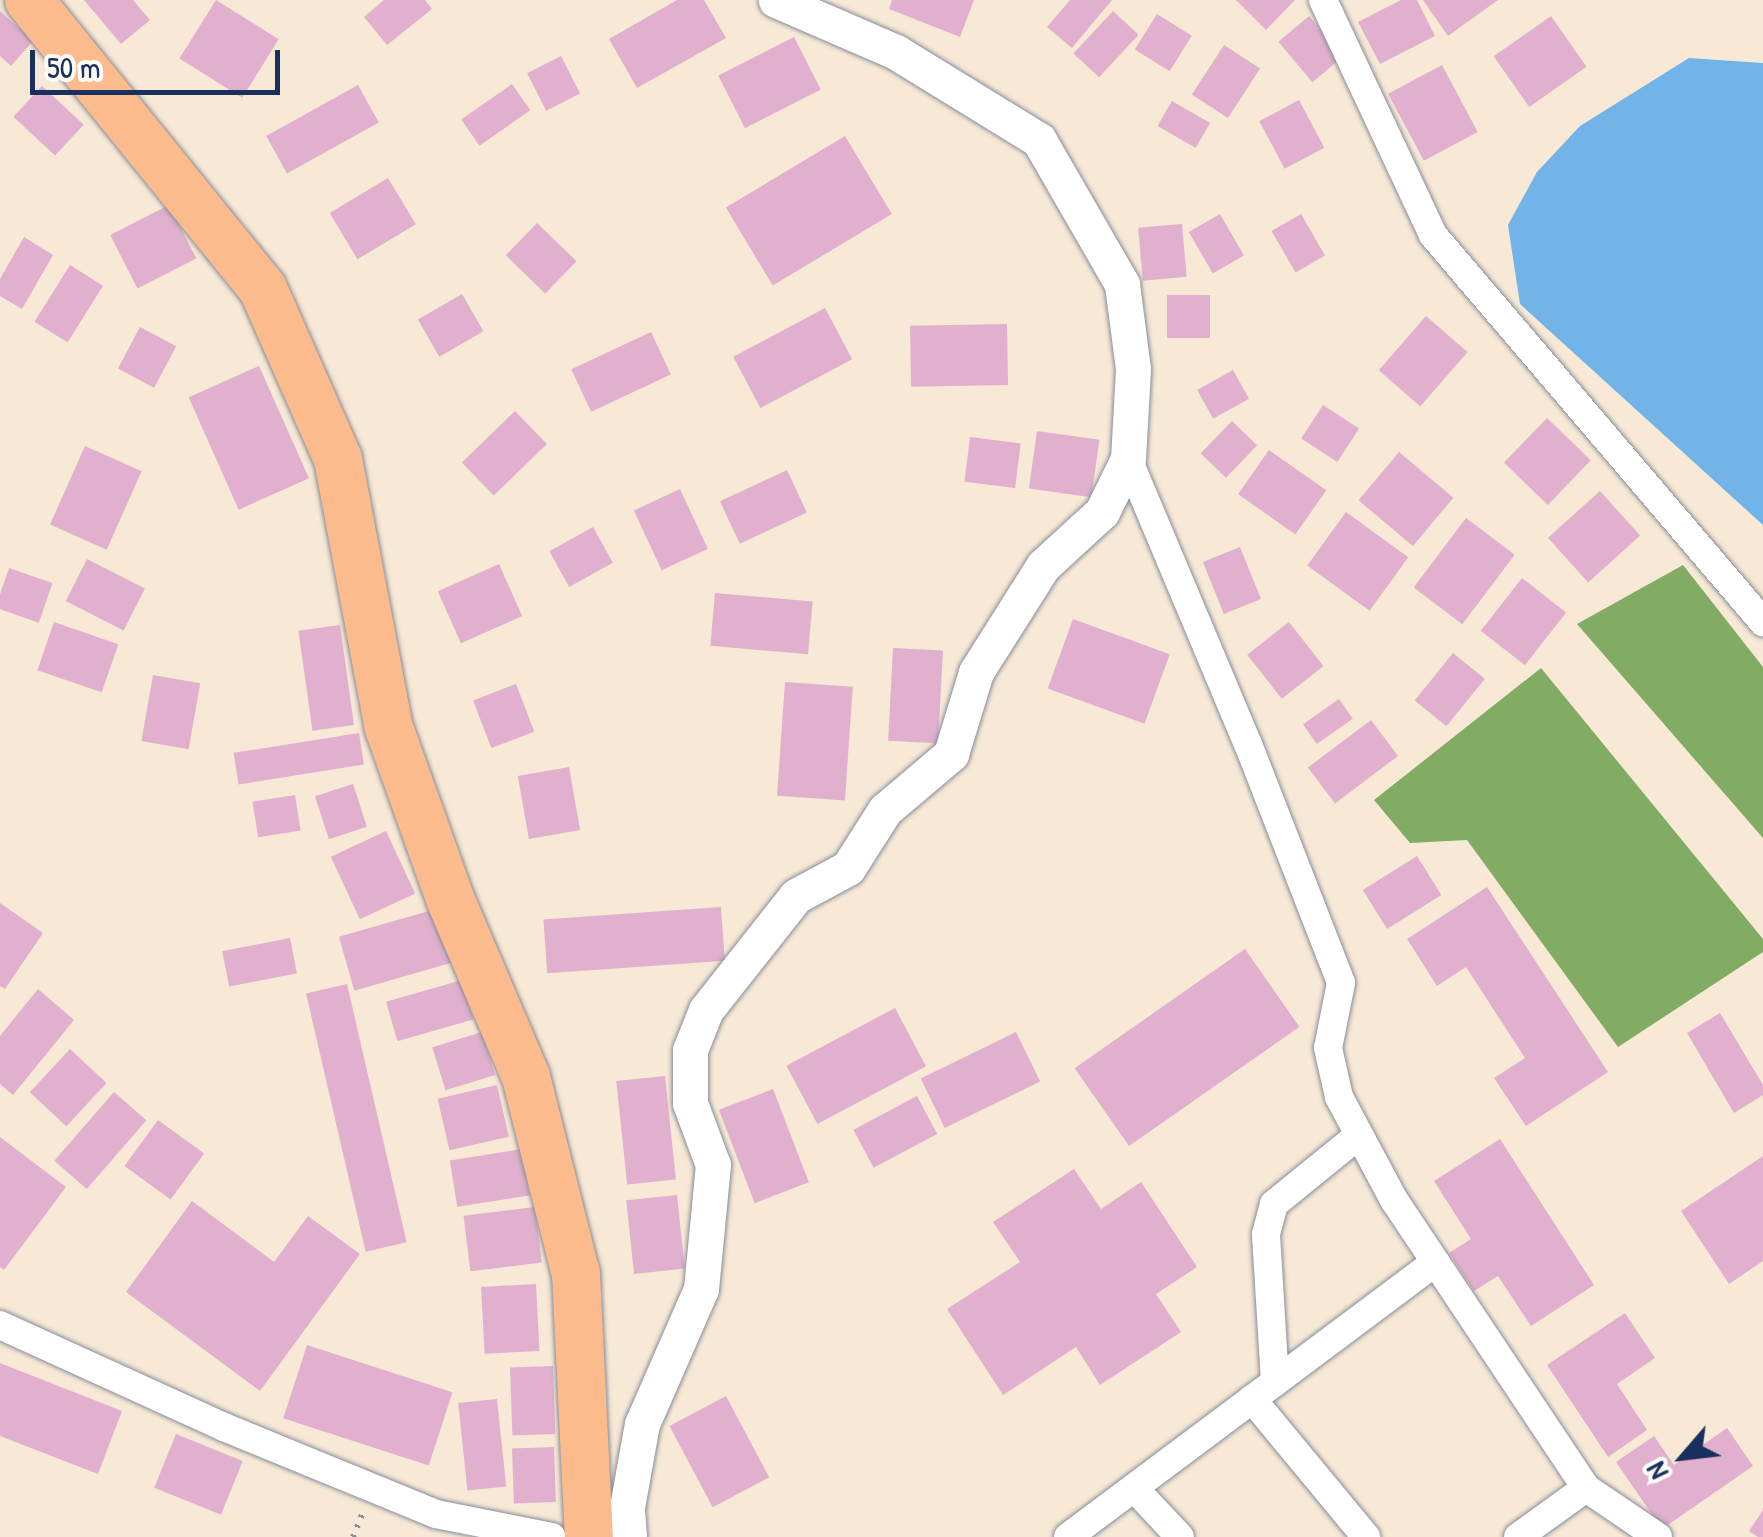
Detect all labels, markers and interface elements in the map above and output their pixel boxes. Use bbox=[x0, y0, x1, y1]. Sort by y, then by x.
scale bar bbox=[35, 30, 285, 92]
text: 50 m bbox=[47, 47, 100, 87]
north arrow bbox=[1633, 1407, 1733, 1507]
text: N bbox=[1636, 1456, 1677, 1487]

